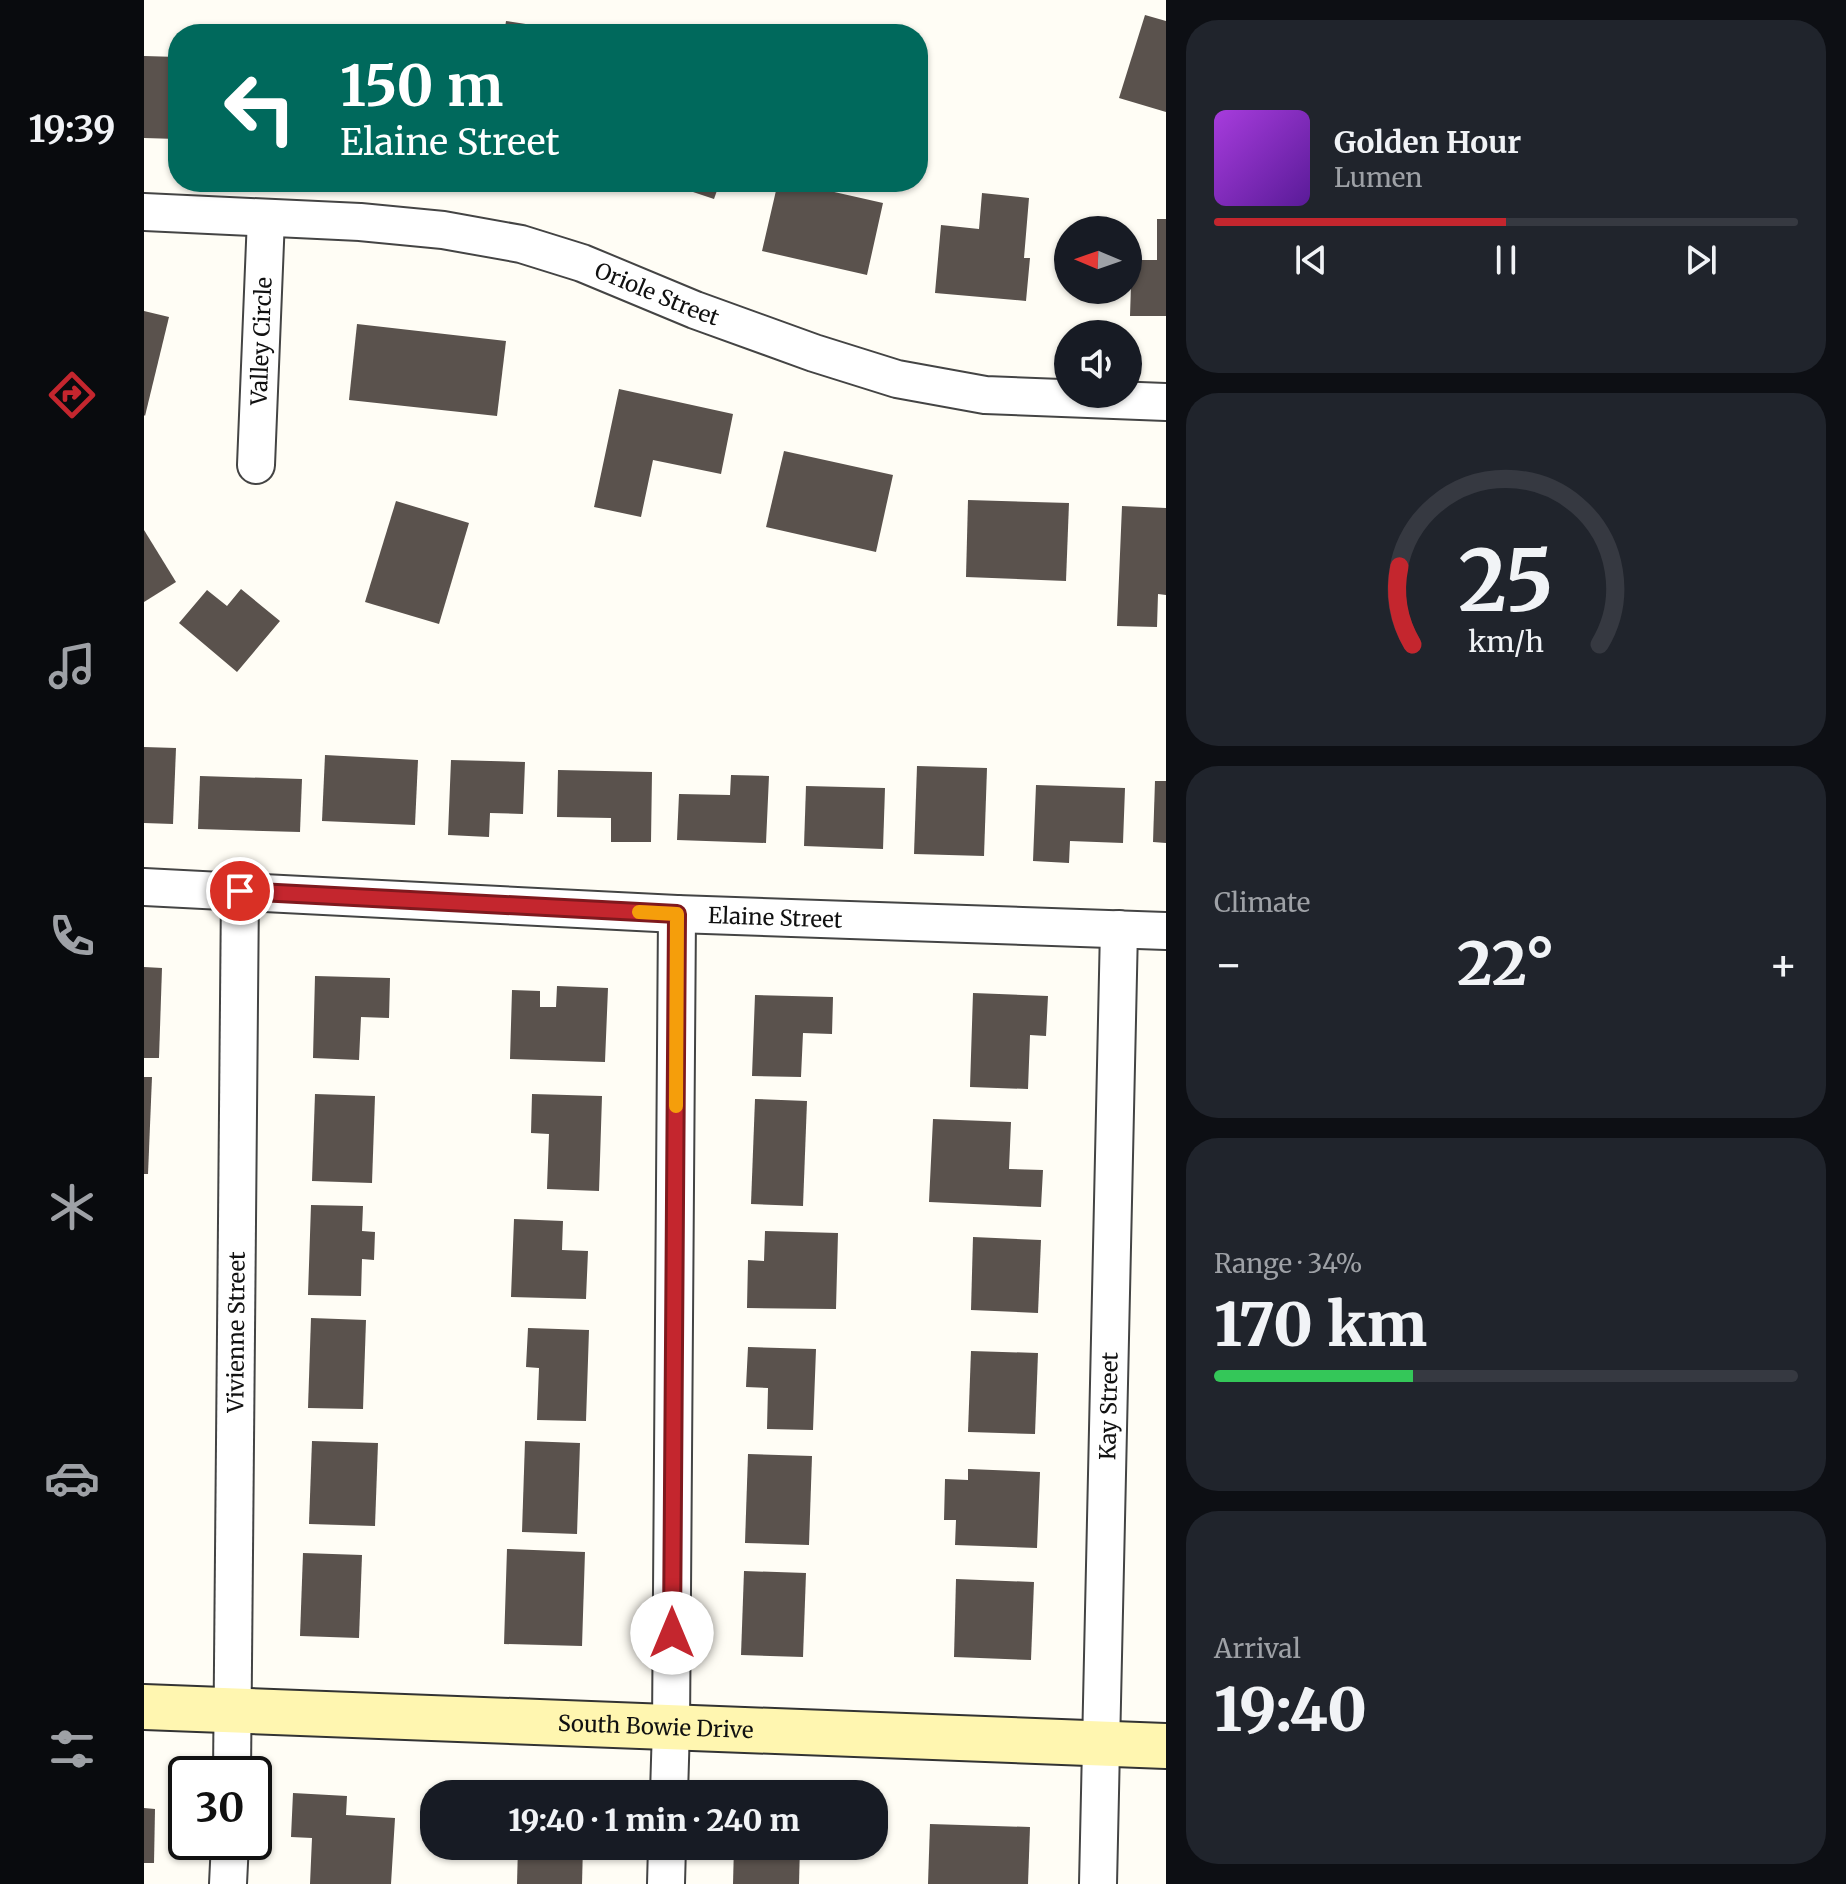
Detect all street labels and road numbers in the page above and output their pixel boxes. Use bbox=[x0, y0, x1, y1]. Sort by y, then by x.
street label: Oriole Street bbox=[591, 256, 724, 332]
street label: Valley Circle bbox=[244, 276, 278, 407]
street label: Elaine Street bbox=[708, 901, 843, 934]
street label: Vivienne Street bbox=[221, 1251, 251, 1414]
street label: Kay Street bbox=[1093, 1351, 1124, 1460]
street label: South Bowie Drive bbox=[557, 1709, 754, 1744]

